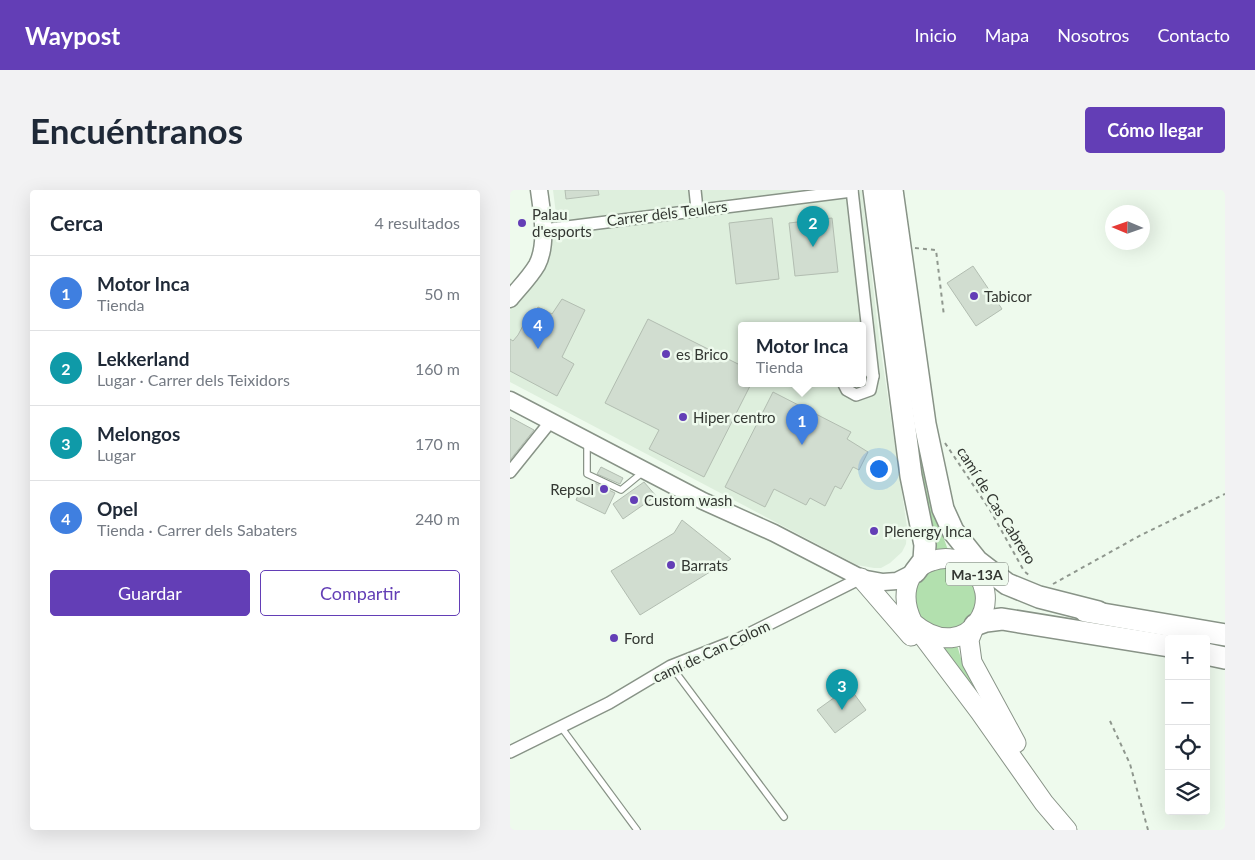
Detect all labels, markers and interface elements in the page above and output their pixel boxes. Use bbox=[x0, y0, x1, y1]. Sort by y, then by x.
text: Waypost bbox=[25, 21, 120, 50]
text: Inicio bbox=[914, 24, 957, 46]
text: Mapa bbox=[985, 24, 1029, 46]
text: Nosotros bbox=[1057, 24, 1129, 46]
text: Contacto bbox=[1157, 24, 1230, 46]
button: Cómo llegar bbox=[1085, 107, 1225, 153]
text: Encuéntranos bbox=[30, 109, 243, 151]
street label: Carrer dels Teulers bbox=[606, 197, 728, 229]
place label: Palau d'esports bbox=[532, 205, 592, 240]
north arrow bbox=[1105, 205, 1150, 250]
pin: 2 bbox=[797, 206, 829, 247]
text: Cerca bbox=[50, 210, 103, 235]
text: 4 resultados bbox=[374, 213, 460, 232]
marker: Palau d'esports bbox=[516, 217, 528, 229]
text: Motor Inca bbox=[97, 272, 190, 295]
text: 1 bbox=[61, 284, 71, 303]
text: 50 m bbox=[424, 284, 460, 303]
place label: Tabicor bbox=[984, 287, 1032, 305]
marker: Tabicor bbox=[968, 290, 980, 302]
text: Tienda bbox=[97, 295, 145, 314]
pin: 4 bbox=[522, 308, 554, 349]
popup bbox=[738, 322, 866, 387]
text: Motor Inca bbox=[756, 334, 848, 357]
place label: es Brico bbox=[676, 345, 728, 363]
text: Lekkerland bbox=[97, 347, 189, 370]
marker: es Brico bbox=[660, 348, 672, 360]
text: Tienda bbox=[756, 357, 803, 376]
text: 2 bbox=[61, 359, 71, 378]
text: 160 m bbox=[415, 359, 460, 378]
text: Lugar · Carrer dels Teixidors bbox=[97, 370, 290, 389]
pin: 1 bbox=[786, 404, 818, 445]
place label: Hiper centro bbox=[693, 408, 776, 426]
marker: Hiper centro bbox=[677, 411, 689, 423]
text: Melongos bbox=[97, 422, 180, 445]
text: 3 bbox=[61, 434, 71, 453]
text: 170 m bbox=[415, 434, 460, 453]
street label: camí de Cas Cabrero bbox=[954, 443, 1040, 567]
text: Lugar bbox=[97, 445, 136, 464]
your location bbox=[866, 456, 892, 482]
place label: Repsol bbox=[550, 480, 594, 498]
marker: Repsol bbox=[598, 483, 610, 495]
place label: Custom wash bbox=[644, 491, 732, 509]
marker: Custom wash bbox=[628, 494, 640, 506]
text: Opel bbox=[97, 497, 138, 520]
text: 4 bbox=[61, 509, 71, 528]
text: 240 m bbox=[415, 509, 460, 528]
text: Tienda · Carrer dels Sabaters bbox=[97, 520, 297, 539]
place label: Plenergy Inca bbox=[884, 522, 972, 540]
marker: Plenergy Inca bbox=[868, 525, 880, 537]
place label: Barrats bbox=[681, 556, 728, 574]
marker: Barrats bbox=[665, 559, 677, 571]
road number: Ma-13A bbox=[946, 562, 1008, 586]
button: Guardar bbox=[50, 570, 250, 616]
button: Compartir bbox=[260, 570, 460, 616]
street label: camí de Can Colom bbox=[650, 616, 772, 686]
place label: Ford bbox=[624, 629, 654, 647]
marker: Ford bbox=[608, 632, 620, 644]
map controls bbox=[1165, 635, 1210, 815]
button: + bbox=[1165, 635, 1210, 680]
pin: 3 bbox=[826, 669, 858, 710]
button: − bbox=[1165, 680, 1210, 725]
button: locate bbox=[1165, 725, 1210, 770]
button: layers bbox=[1165, 770, 1210, 815]

